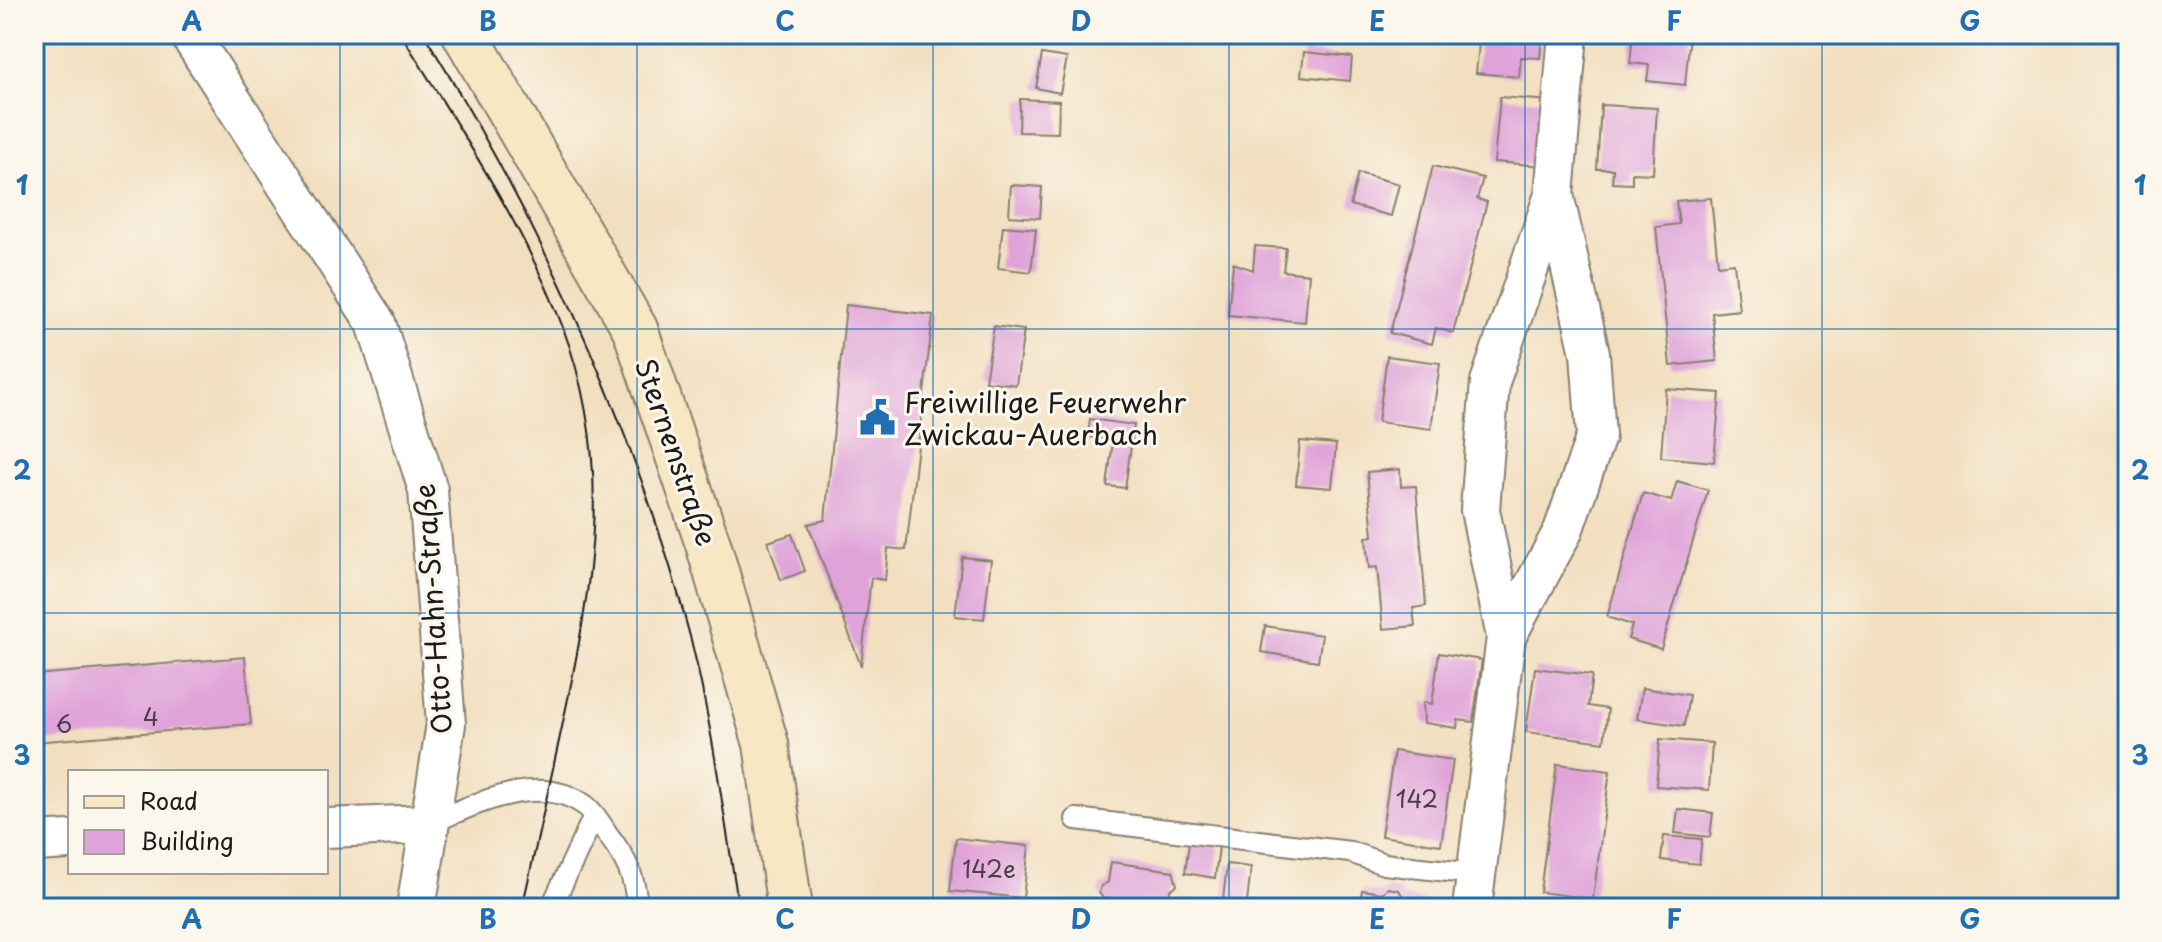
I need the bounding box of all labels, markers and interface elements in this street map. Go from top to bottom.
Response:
text: A [182,1,202,40]
text: B [479,1,497,40]
text: C [775,1,795,40]
text: D [1071,1,1091,40]
text: E [1369,1,1385,40]
text: F [1666,1,1682,40]
text: G [1959,1,1981,40]
text: 1 [16,165,28,204]
text: 1 [2134,165,2146,204]
street label: Sternenstraße [625,353,729,551]
place label: Freiwillige Feuerwehr Zwickau-Auerbach [904,380,1186,455]
public building icon: Freiwillige Feuerwehr Zwickau-Auerbach [859,398,897,436]
text: 2 [13,450,31,489]
text: 2 [2131,450,2149,489]
street label: Otto-Hahn-Straße [402,482,462,736]
house number: 4 [143,698,159,734]
house number: 6 [56,705,72,741]
text: 3 [13,735,31,774]
text: 3 [2131,735,2149,774]
legend [68,770,328,874]
house number: 142 [1396,780,1438,816]
text: Road [140,782,198,818]
text: Building [140,822,234,858]
house number: 142e [962,850,1016,886]
text: A [182,899,202,938]
text: B [479,899,497,938]
text: C [775,899,795,938]
text: D [1071,899,1091,938]
text: E [1369,899,1385,938]
text: F [1666,899,1682,938]
text: G [1959,899,1981,938]

